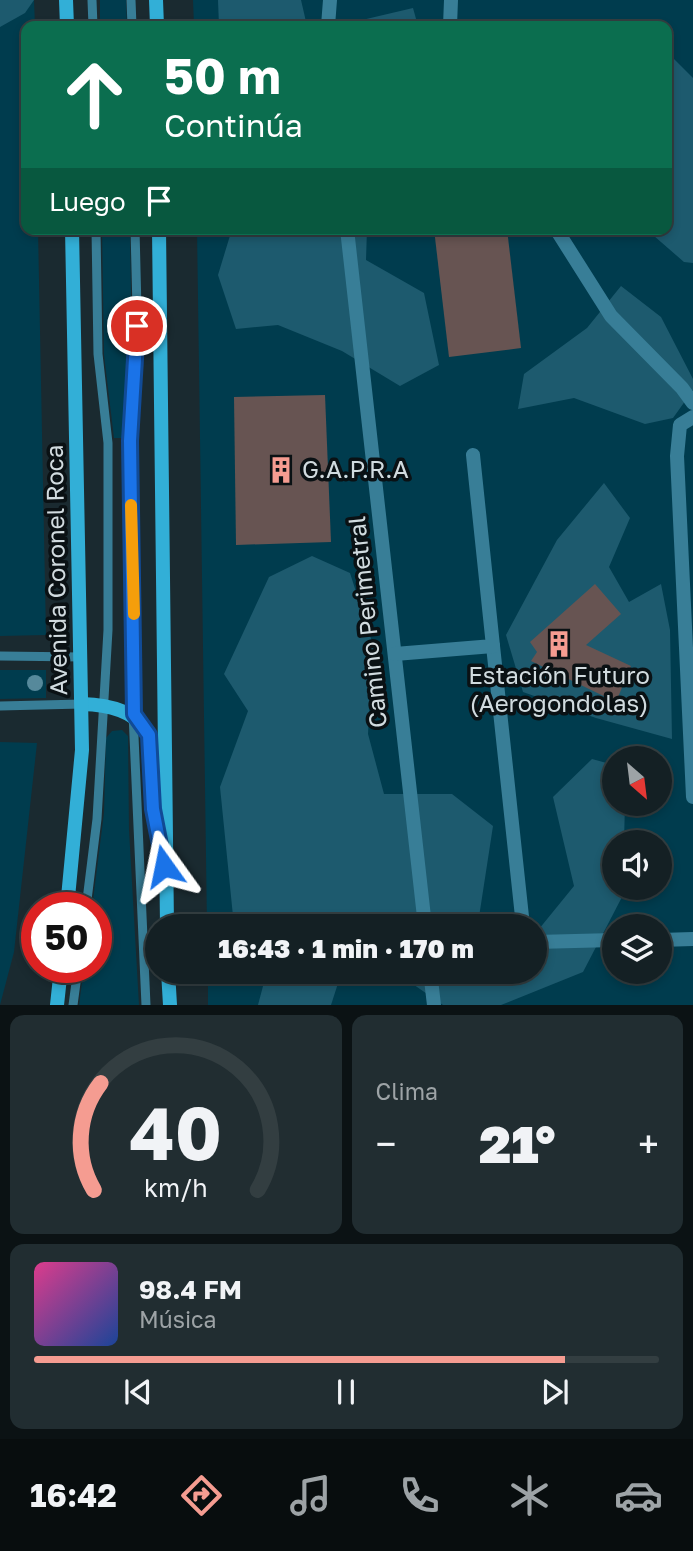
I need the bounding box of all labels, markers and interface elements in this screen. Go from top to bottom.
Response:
text: 50 m [164,46,281,105]
icon: ahead [49,49,140,140]
text: Continúa [164,106,303,144]
icon: arrive [140,182,178,220]
text: Luego [49,186,126,217]
pin [107,296,167,356]
icon: arrive [118,307,156,345]
street label: Avenida Coronel Roca [39,444,72,696]
place label: G.A.P.R.A [302,454,409,483]
building icon: G.A.P.R.A [266,455,296,485]
street label: Camino Perimetral [341,515,392,730]
building icon: Estación Futuro (Aerogondolas) [544,629,574,659]
place label: Estación Futuro (Aerogondolas) [468,660,650,717]
north arrow [602,746,672,816]
map controls [602,746,672,984]
position arrow [127,829,201,903]
button: sound [602,830,672,900]
speed limit sign: 50 [21,892,112,983]
button: layers [602,914,672,984]
text: 16:43 · 1 min · 170 m [218,933,474,964]
text: Clima [376,1077,438,1105]
text: 40 [129,1090,222,1177]
text: 21° [479,1112,556,1174]
text: − [376,1121,396,1166]
text: + [638,1121,659,1166]
text: km/h [144,1172,208,1203]
text: 98.4 FM [139,1274,242,1305]
text: Música [139,1305,217,1333]
icon: previous [119,1373,157,1411]
icon: pause [327,1373,365,1411]
icon: next [536,1373,574,1411]
icon: directions [177,1471,226,1520]
icon: music [286,1471,335,1520]
icon: phone [395,1471,444,1520]
icon: climate [505,1471,554,1520]
icon: car [614,1471,663,1520]
text: 16:42 [30,1476,117,1514]

